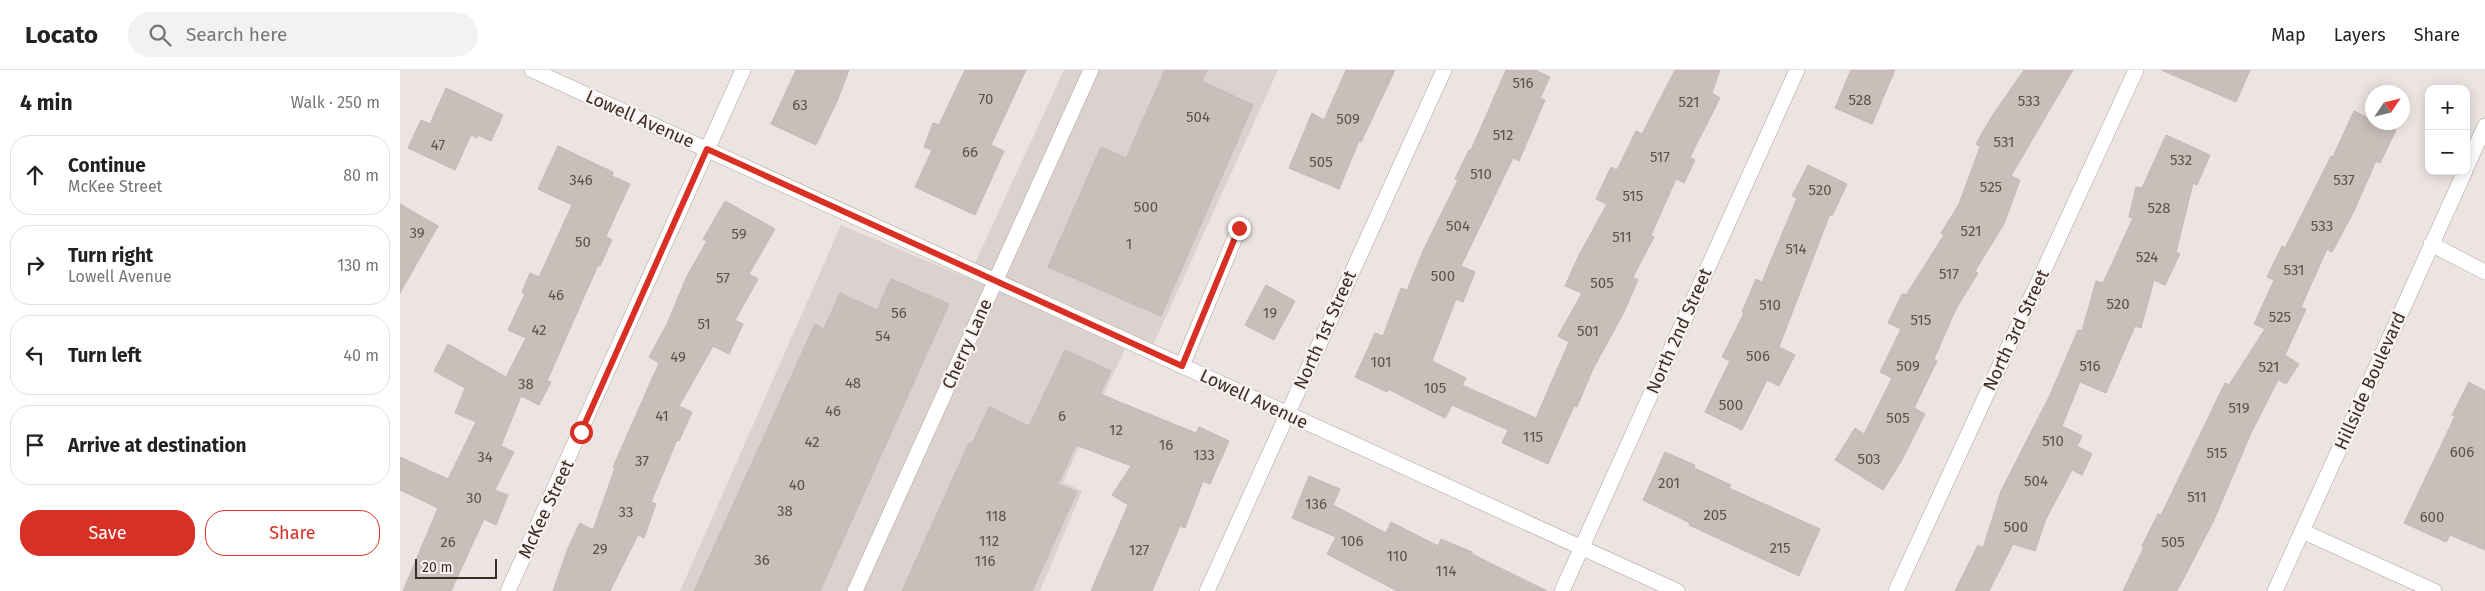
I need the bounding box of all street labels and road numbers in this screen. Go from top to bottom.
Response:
street label: Lowell Avenue [582,85,698,153]
street label: North 2nd Street [1641,264,1717,397]
street label: North 3rd Street [1978,265,2054,394]
street label: North 1st Street [1289,267,1361,393]
street label: Cherry Lane [937,295,997,393]
street label: Hillside Boulevard [2330,308,2410,454]
street label: Lowell Avenue [1196,364,1312,434]
street label: McKee Street [514,456,579,562]

